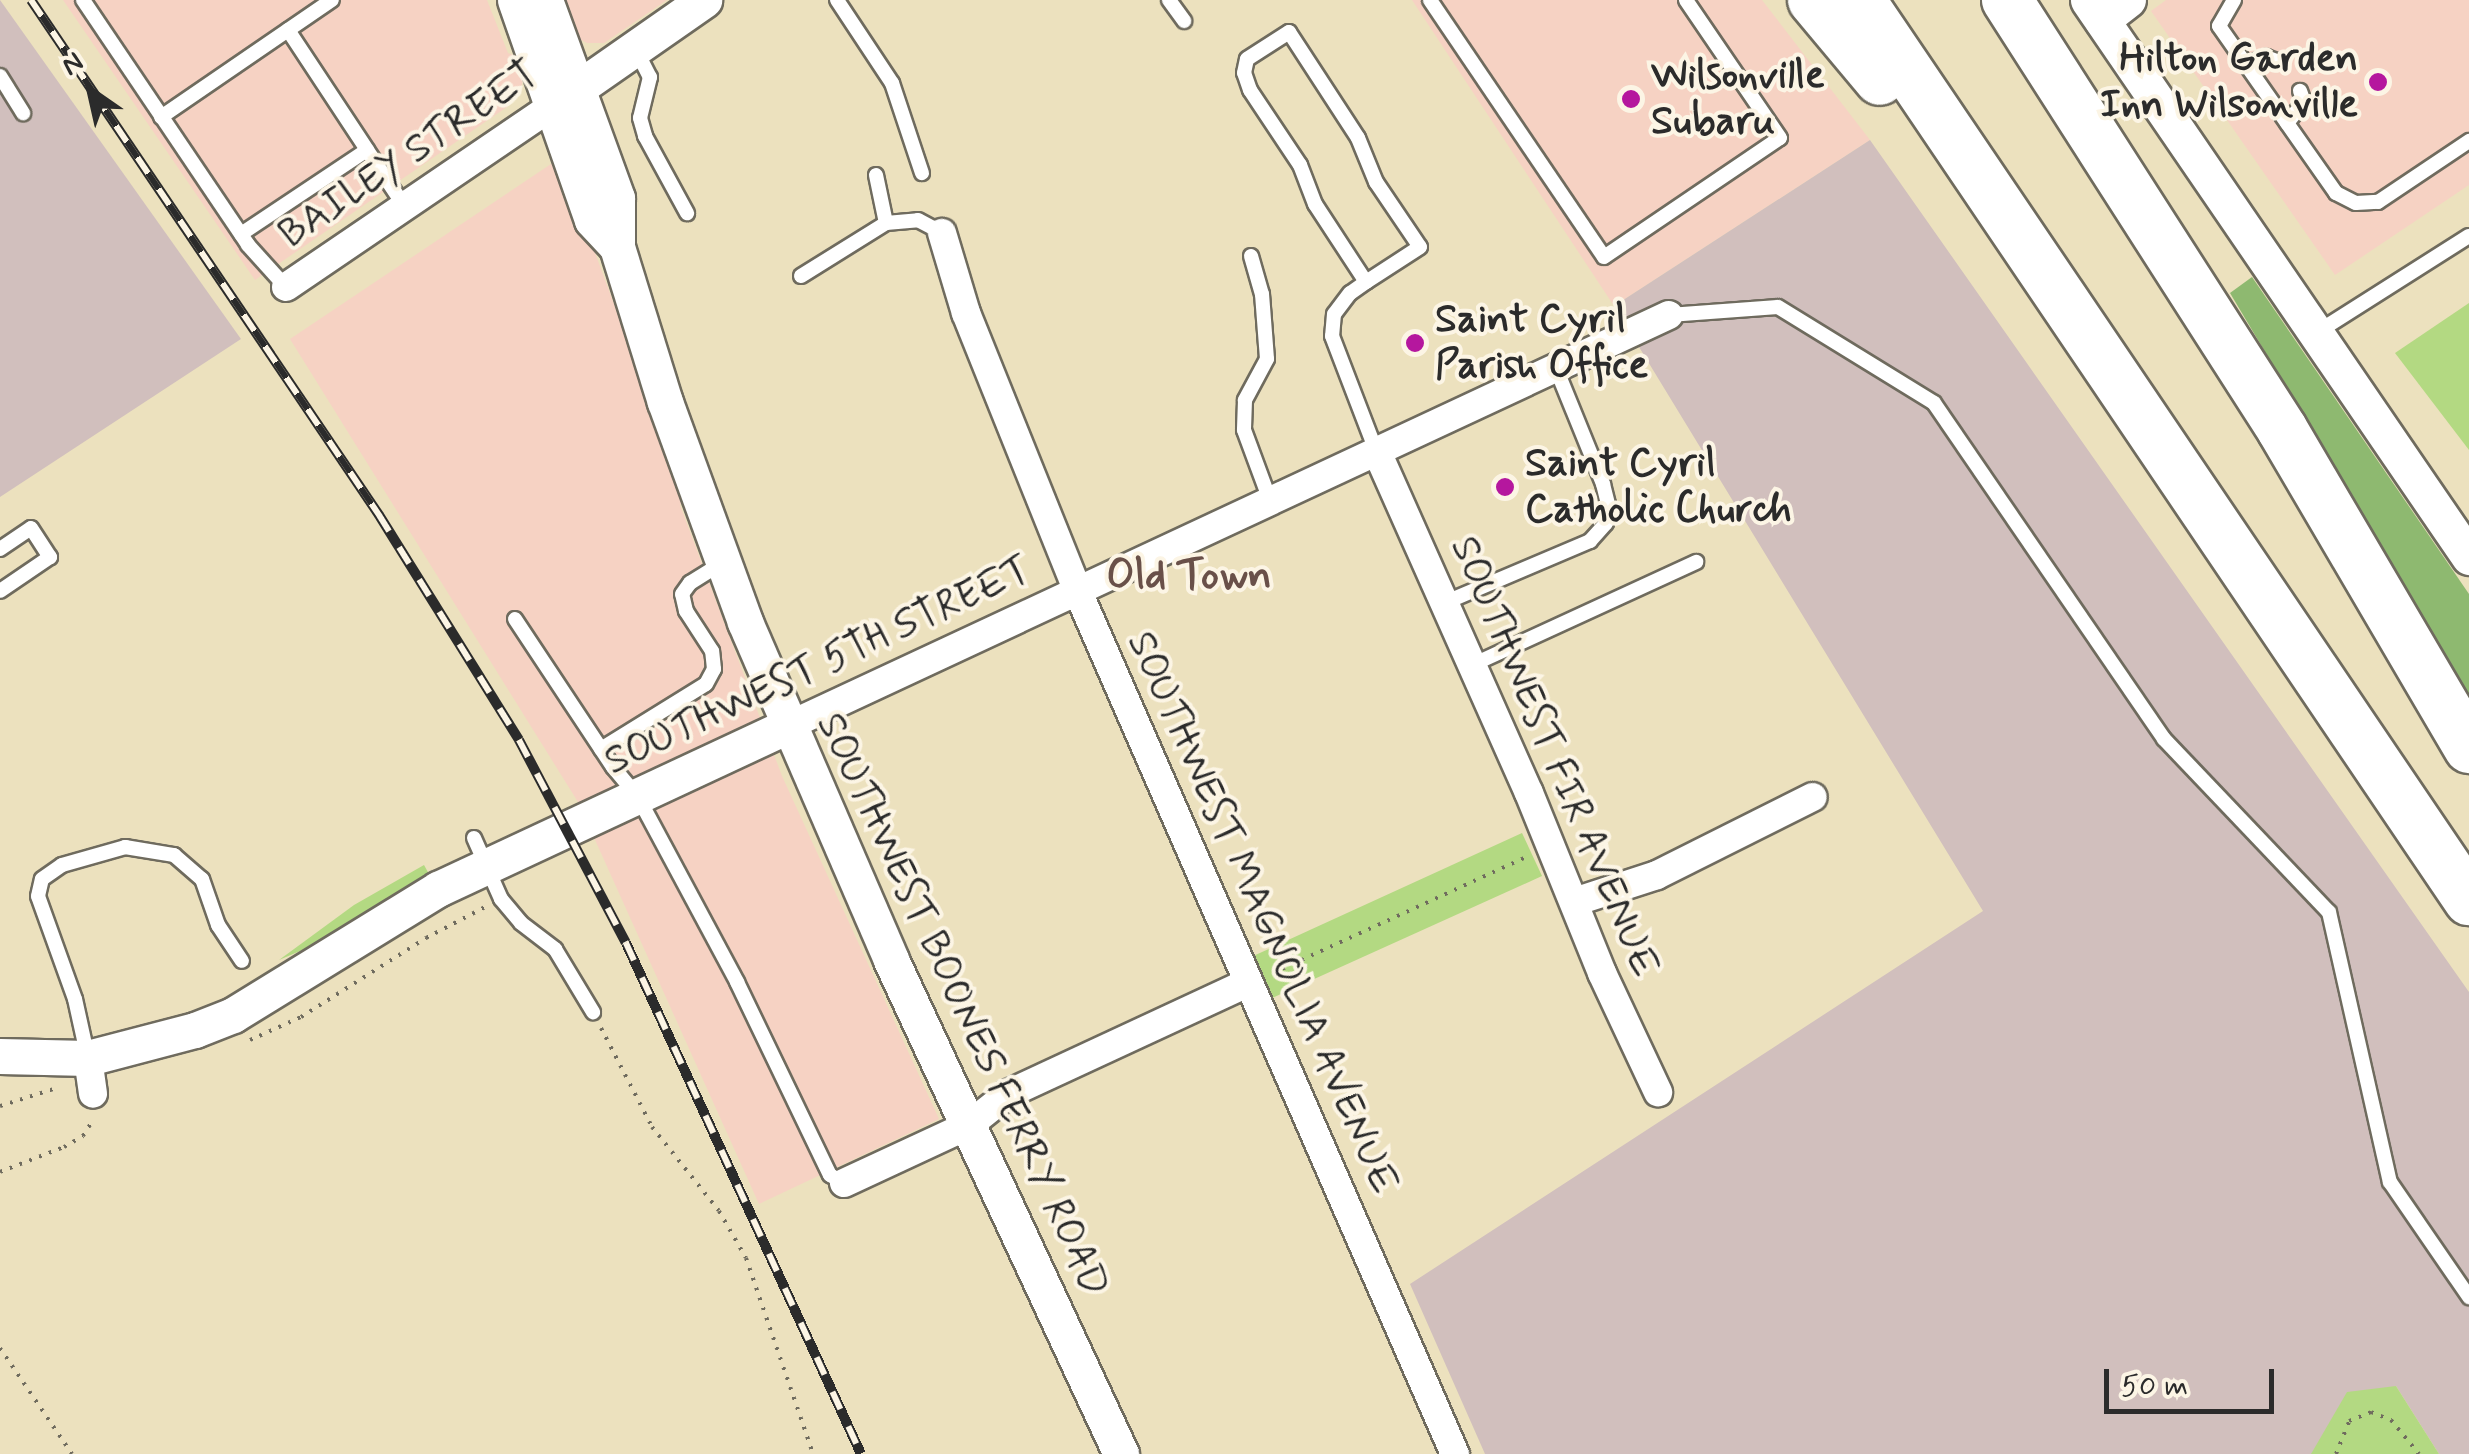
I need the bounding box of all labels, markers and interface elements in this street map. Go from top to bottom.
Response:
place label: Hilton Garden Inn Wilsonville [2110,35,2358,129]
north arrow [40,40,140,140]
text: N [55,44,91,85]
street label: BAILEY STREET [270,51,548,259]
place label: Wilsonville Subaru [1651,52,1825,146]
marker: Hilton Garden Inn Wilsonville [2367,71,2389,93]
marker: Wilsonville Subaru [1620,88,1642,110]
place label: Saint Cyril Parish Office [1435,296,1648,390]
marker: Saint Cyril Parish Office [1404,332,1426,354]
place label: Saint Cyril Catholic Church [1525,440,1802,534]
marker: Saint Cyril Catholic Church [1494,476,1516,498]
street label: SOUTHWEST FIR AVENUE [1440,530,1668,984]
street label: SOUTHWEST 5TH STREET [595,545,1041,787]
district label: Old Town [1104,552,1274,602]
street label: SOUTHWEST MAGNOLIA AVENUE [1116,625,1408,1201]
street label: SOUTHWEST BOONES FERRY ROAD [806,707,1118,1303]
scale bar [2109,1349,2279,1411]
text: 50 m [2121,1367,2188,1406]

